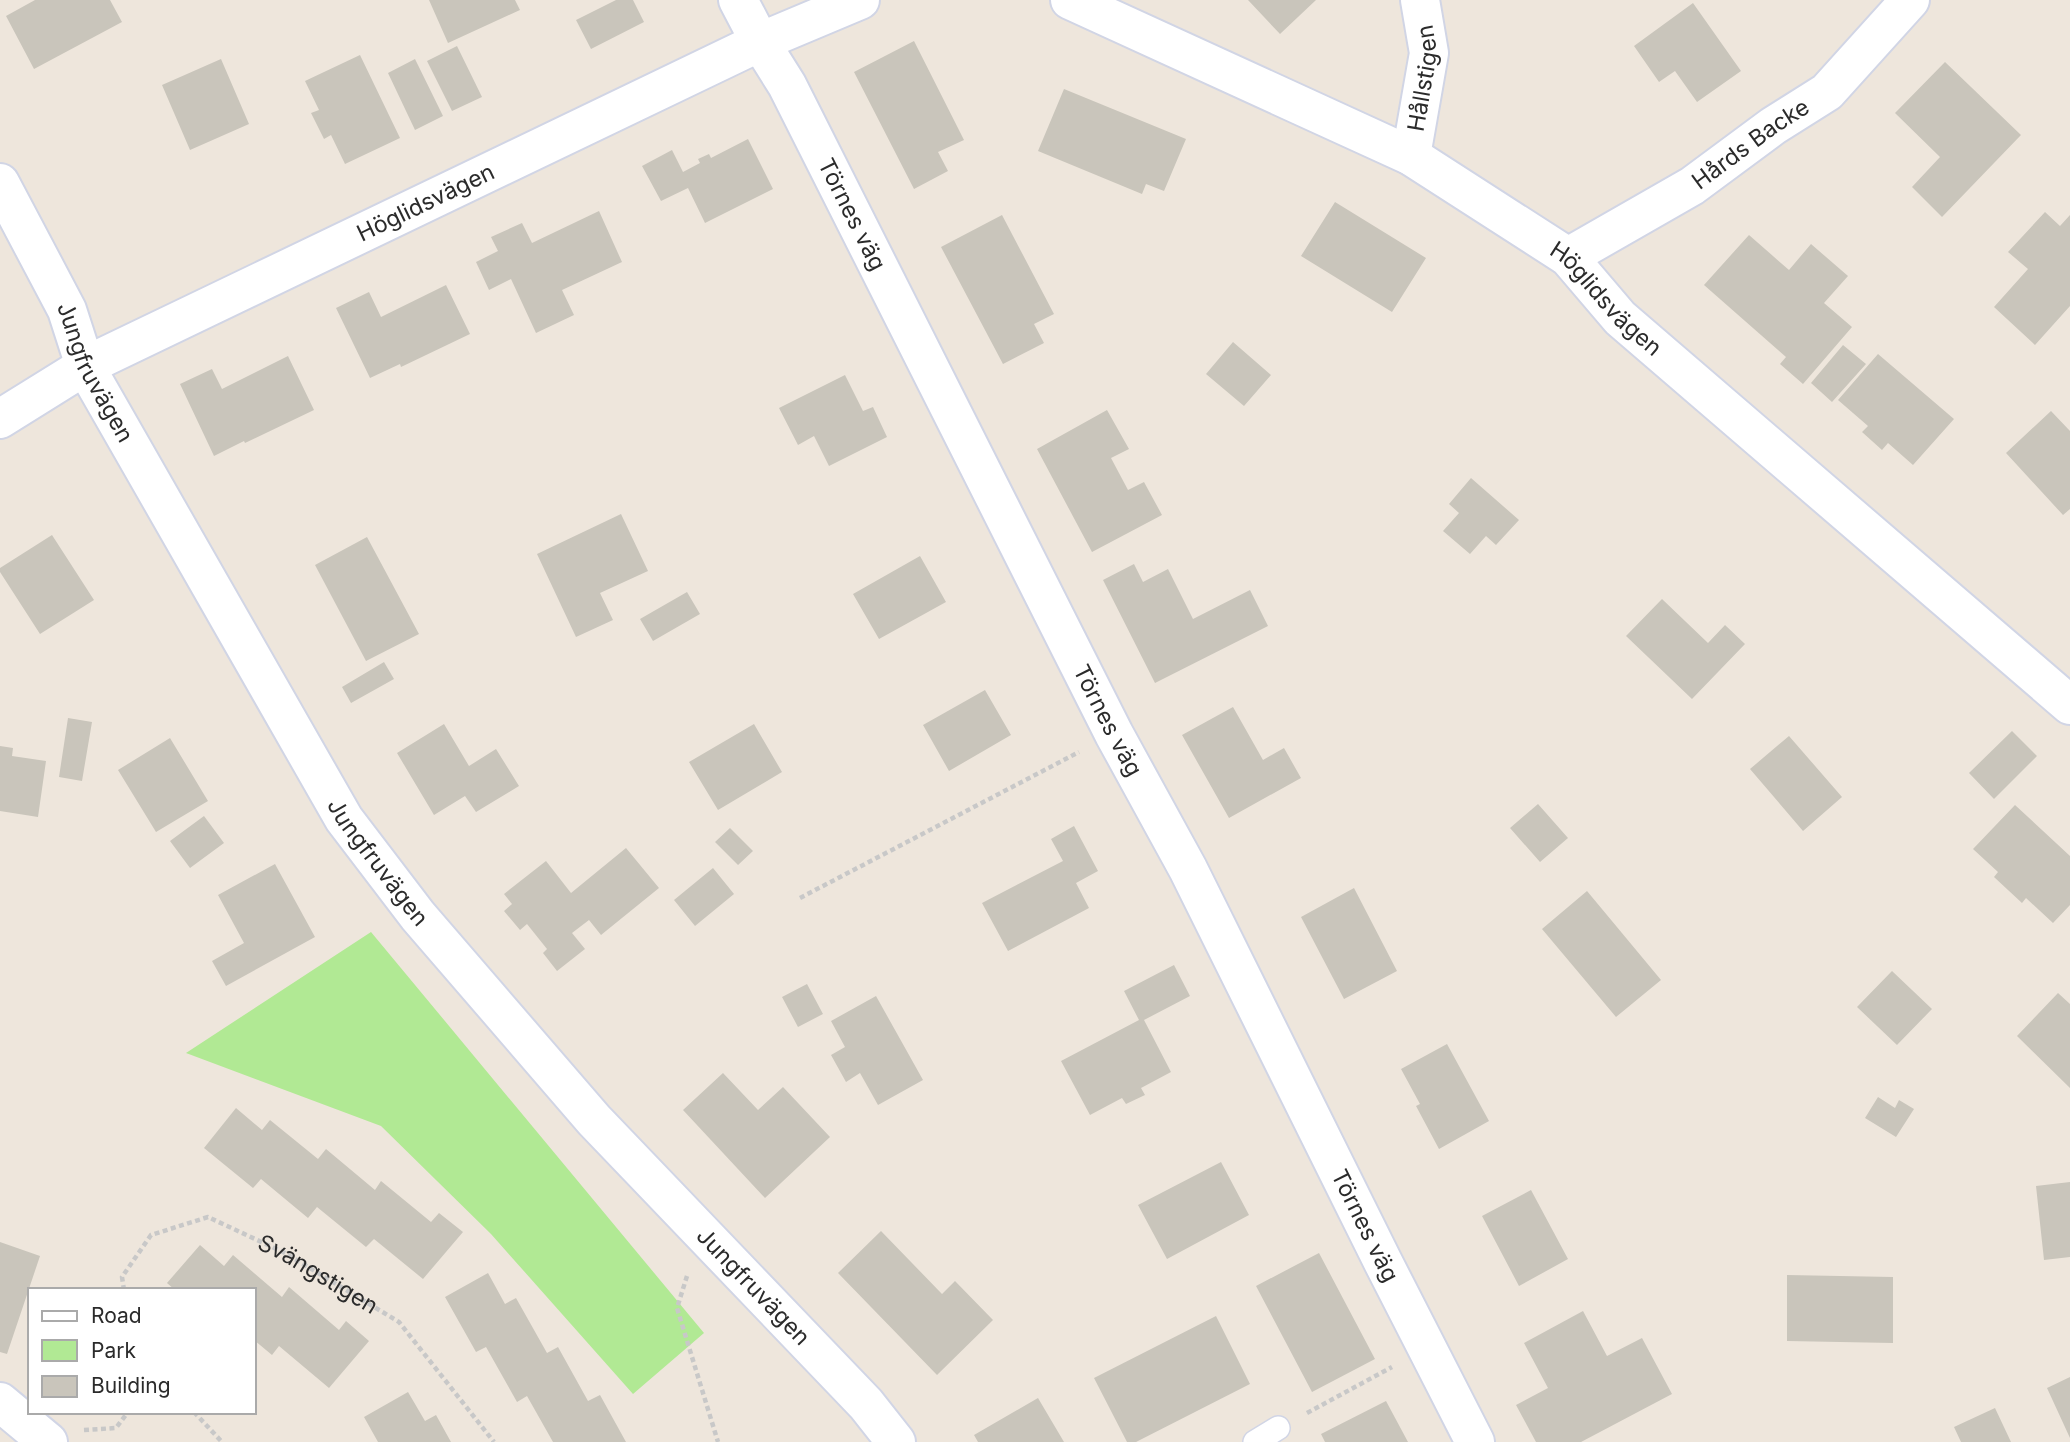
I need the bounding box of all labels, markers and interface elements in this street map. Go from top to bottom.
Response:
street label: Hållstigen [1402,23,1443,134]
street label: Hårds Backe [1686,93,1814,195]
street label: Törnes väg [812,154,892,275]
street label: Höglidsvägen [352,158,499,247]
street label: Höglidsvägen [1545,235,1668,362]
street label: Jungfruvägen [51,297,140,447]
street label: Törnes väg [1067,660,1148,781]
street label: Jungfruvägen [321,794,434,932]
street label: Törnes väg [1325,1165,1405,1287]
street label: Jungfruvägen [691,1222,816,1351]
street label: Svängstigen [253,1228,383,1320]
legend [28,1288,256,1414]
text: Road [91,1303,142,1328]
text: Park [91,1338,136,1363]
text: Building [91,1373,171,1398]

